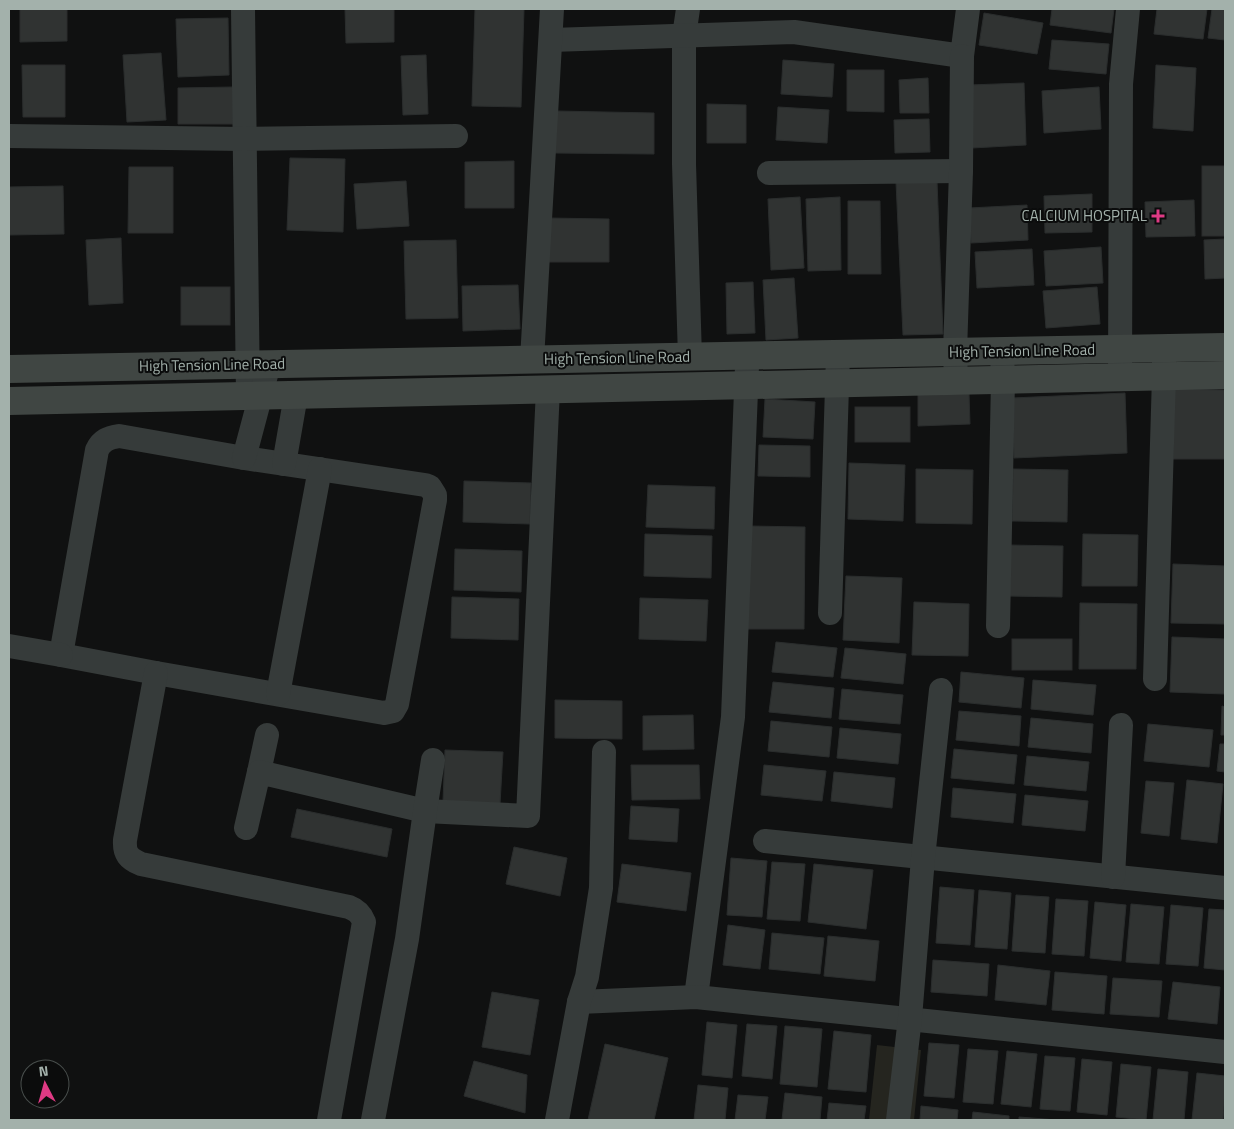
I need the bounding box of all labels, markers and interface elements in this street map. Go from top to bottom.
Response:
place label: CALCIUM HOSPITAL [1021,204,1147,227]
marker: CALCIUM HOSPITAL [1151,209,1165,223]
street label: High Tension Line Road [949,338,1095,363]
street label: High Tension Line Road [544,345,690,370]
street label: High Tension Line Road [139,352,285,377]
north arrow [20,1059,70,1109]
text: N [38,1060,50,1082]

